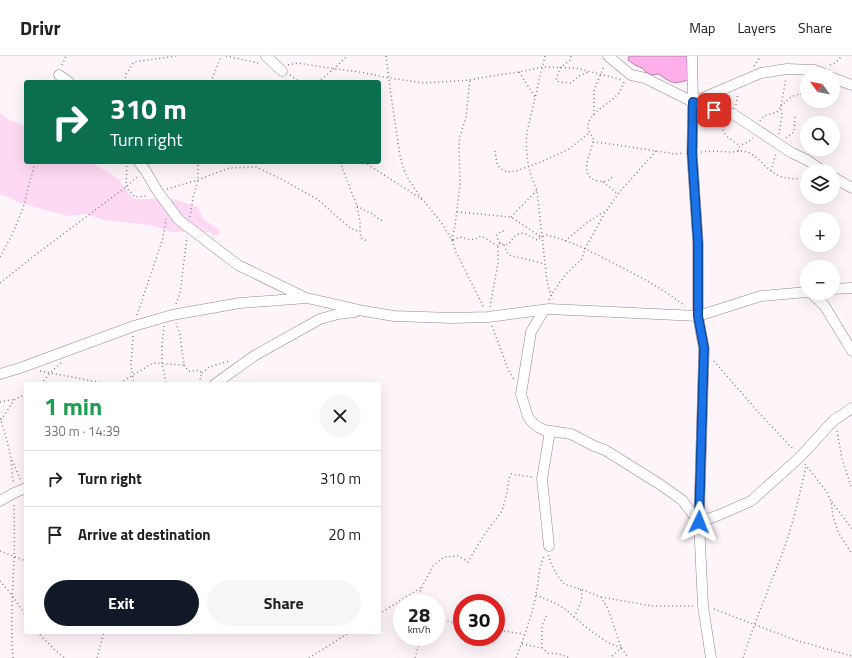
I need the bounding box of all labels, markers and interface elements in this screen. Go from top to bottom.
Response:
text: Drivr [20,13,61,42]
text: Map [689,17,715,38]
text: Layers [737,17,776,38]
text: Share [798,17,832,38]
north arrow [800,68,840,108]
map controls [800,68,840,300]
text: 310 m [110,87,187,130]
pin [697,93,731,127]
icon: right [44,96,96,148]
icon: arrive [703,99,725,121]
button: search [800,116,840,156]
text: Turn right [110,126,183,153]
button: layers [800,164,840,204]
button: + [800,212,840,252]
button: − [800,260,840,300]
text: 1 min [44,388,102,424]
button: close [319,395,361,437]
text: 330 m · 14:39 [44,421,120,441]
text: Turn right [78,467,142,490]
text: 310 m [320,467,361,490]
icon: right [44,468,66,490]
position arrow [678,501,720,543]
text: Arrive at destination [78,523,211,546]
text: 20 m [328,523,361,546]
icon: arrive [44,524,66,546]
button: Exit [44,580,199,626]
button: Share [207,580,361,626]
speed limit sign: 30 [453,594,505,646]
text: 28 [408,599,430,630]
text: km/h [408,622,430,637]

